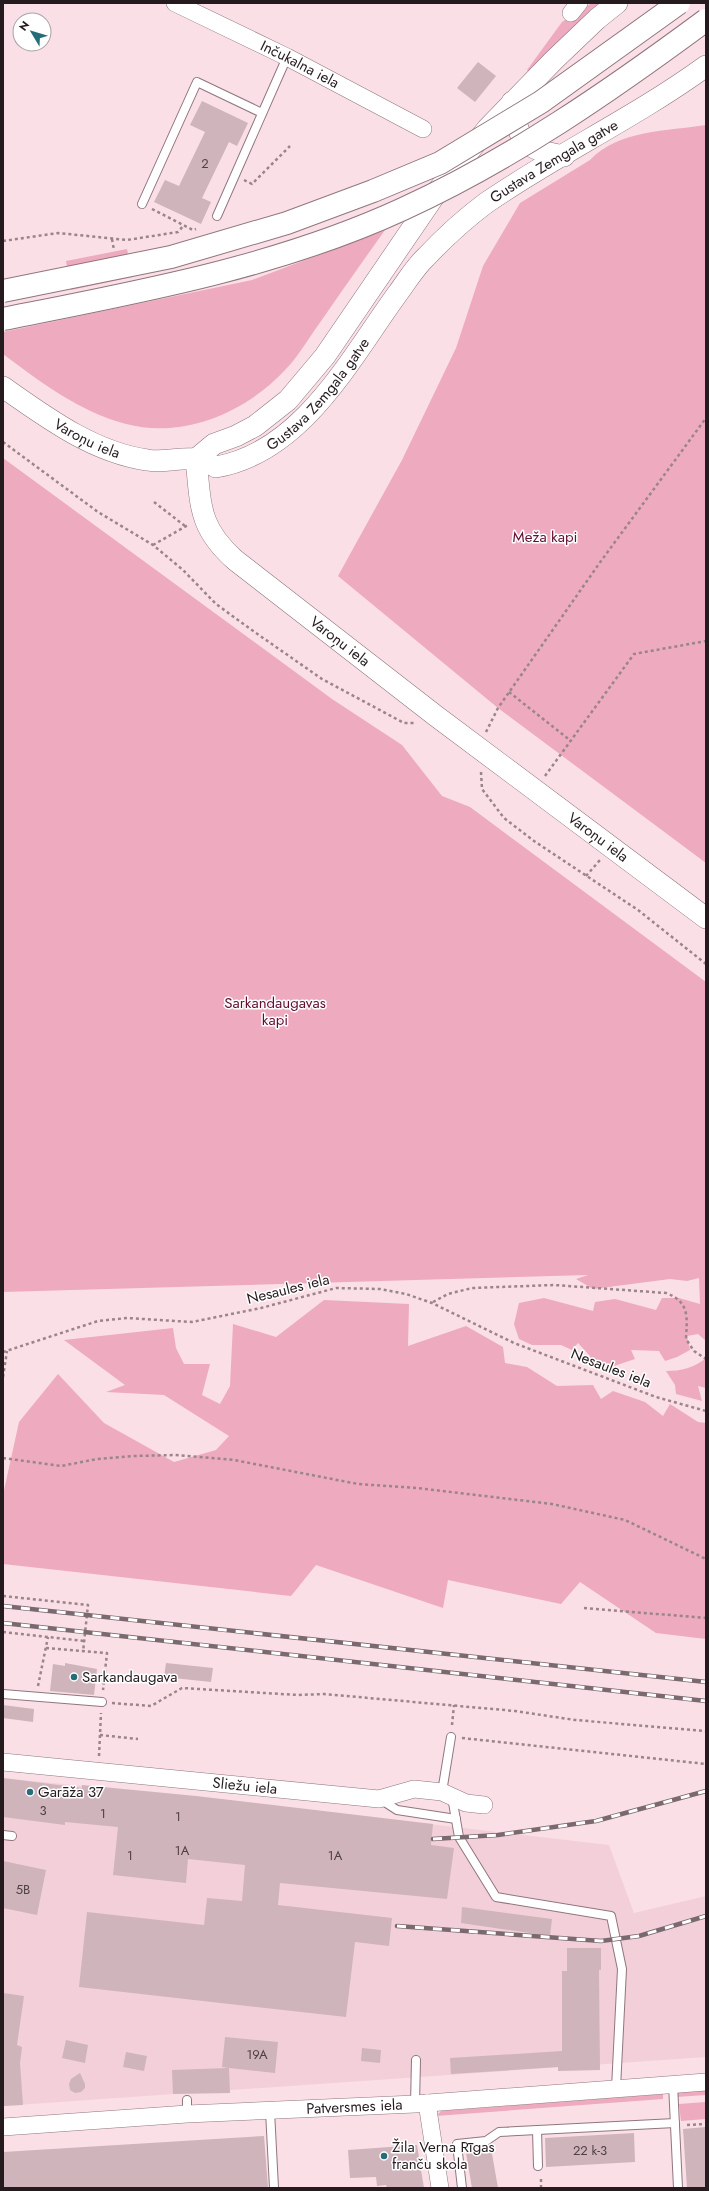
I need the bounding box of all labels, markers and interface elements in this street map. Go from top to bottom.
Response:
north arrow [12,12,52,52]
text: N [15,17,33,34]
street label: Inčukalna iela [257,35,343,94]
street label: Gustava Zemgala gatve [485,114,622,208]
house number: 2 [201,154,209,173]
street label: Gustava Zemgala gatve [262,333,375,456]
street label: Varoņu iela [50,413,123,464]
park label: Meža kapi [513,526,577,548]
street label: Varoņu iela [305,611,375,672]
street label: Varoņu iela [563,807,633,867]
park label: Sarkandaugavas kapi [224,992,326,1031]
street label: Nesaules iela [244,1268,332,1310]
street label: Nesaules iela [568,1343,654,1393]
place label: Sarkandaugava [82,1666,177,1688]
marker: Sarkandaugava [69,1672,79,1682]
street label: Sliežu iela [212,1772,278,1800]
place label: Garāža 37 [38,1781,104,1803]
marker: Garāža 37 [25,1787,35,1797]
house number: 3 [39,1801,47,1820]
house number: 1 [100,1804,106,1823]
house number: 1 [175,1807,181,1826]
house number: 1A [175,1841,190,1860]
house number: 1 [127,1846,133,1865]
house number: 1A [328,1846,343,1865]
house number: 5B [16,1880,30,1899]
house number: 19A [246,2045,268,2064]
street label: Patversmes iela [306,2094,403,2120]
place label: Žila Verna Rīgas franču skola [392,2136,495,2175]
house number: 22 k-3 [573,2141,607,2160]
marker: Žila Verna Rīgas franču skola [379,2151,389,2161]

